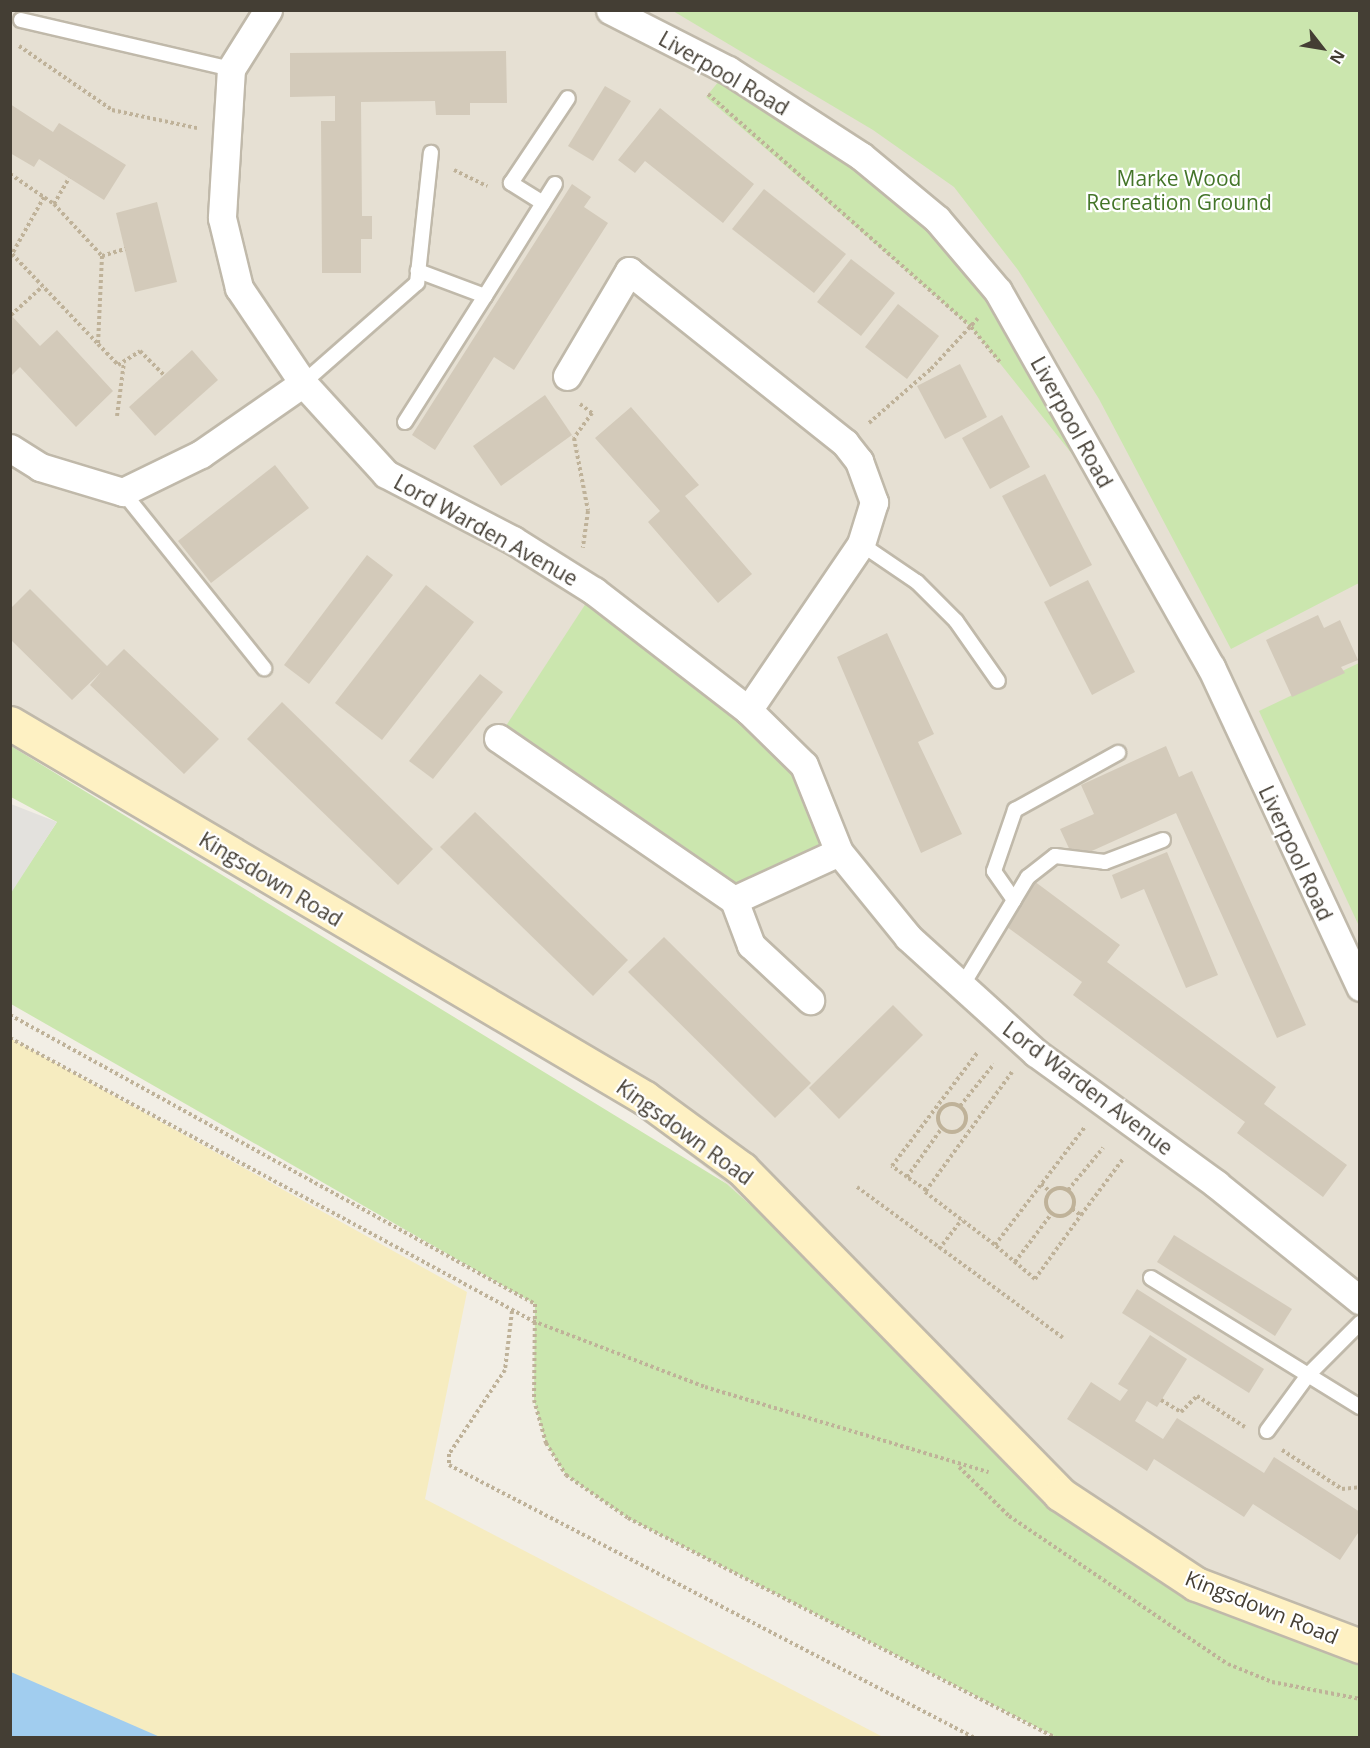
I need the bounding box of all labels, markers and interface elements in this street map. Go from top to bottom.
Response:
north arrow [1292,18,1352,78]
street label: Liverpool Road [654,26,794,120]
text: N [1325,46,1350,69]
park label: Marke Wood Recreation Ground [1086,165,1272,215]
street label: Liverpool Road [1026,352,1118,492]
street label: Lord Warden Avenue [390,469,582,591]
street label: Liverpool Road [1254,781,1338,925]
street label: Kingsdown Road [195,826,347,932]
street label: Lord Warden Avenue [998,1016,1178,1160]
street label: Kingsdown Road [612,1074,758,1190]
street label: Kingsdown Road [1182,1565,1342,1649]

